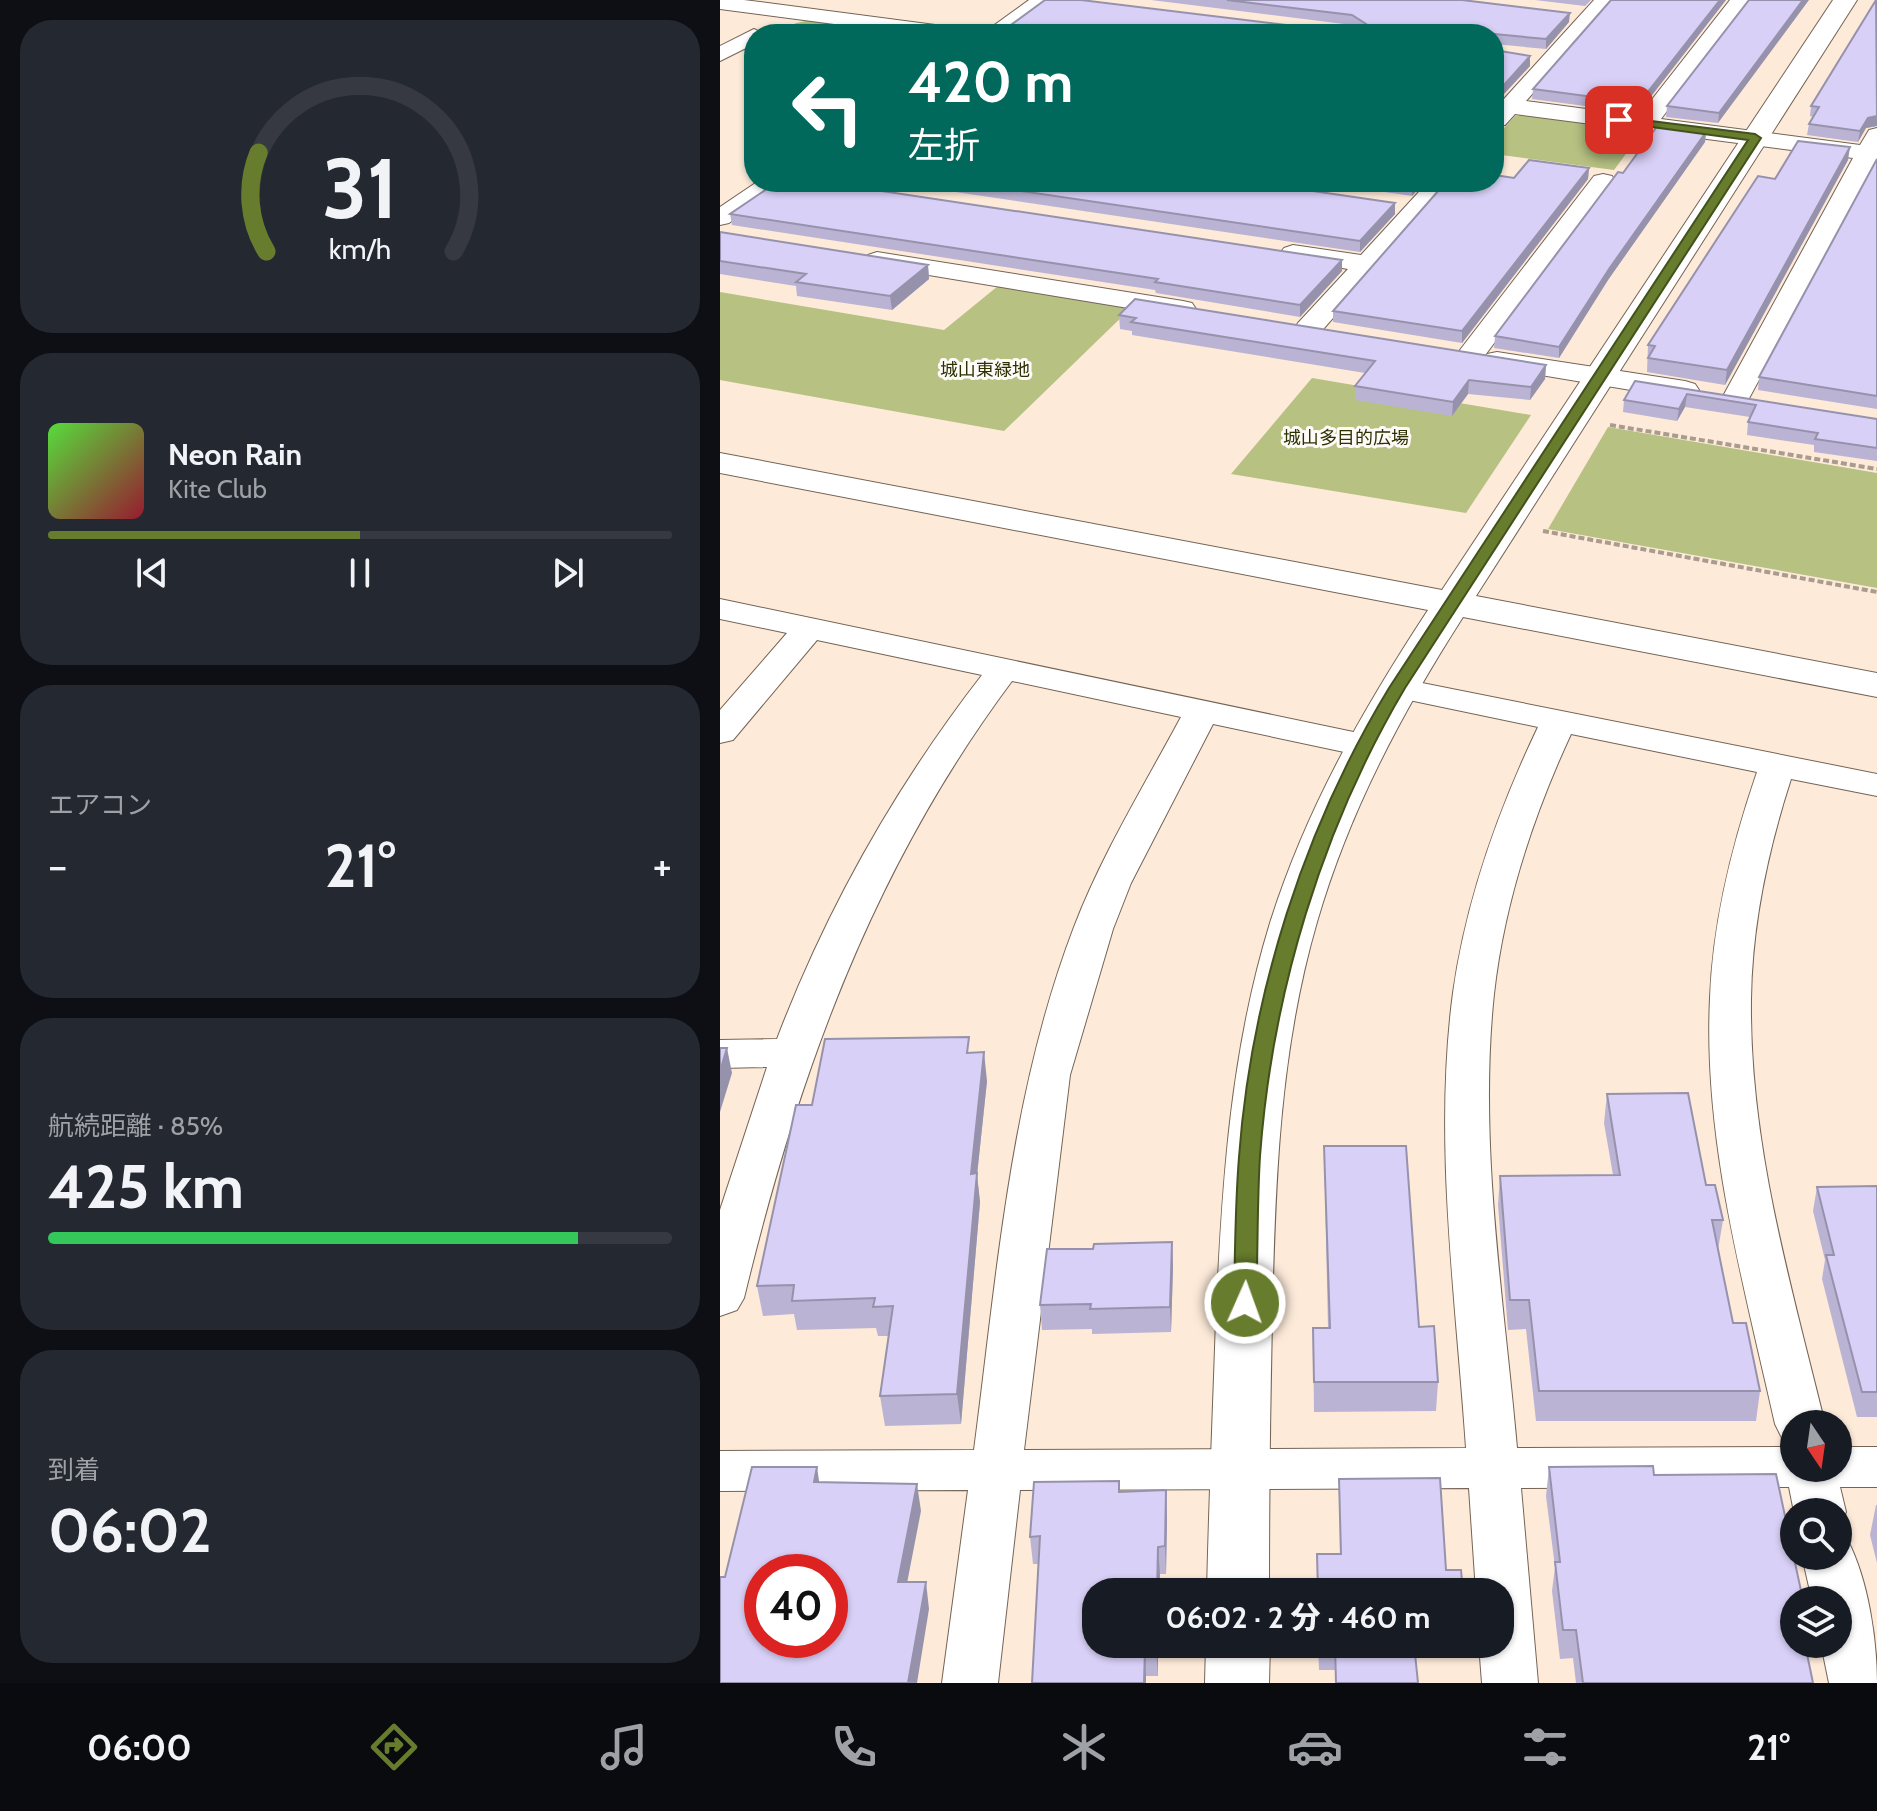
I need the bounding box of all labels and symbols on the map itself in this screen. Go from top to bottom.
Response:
pin [1585,86,1653,154]
park label: 城山東緑地 [940,359,1030,381]
park label: 城山多目的広場 [1283,427,1409,449]
position arrow [1203,1261,1287,1345]
north arrow [1780,1410,1852,1482]
speed limit sign: 40 [744,1554,848,1658]

